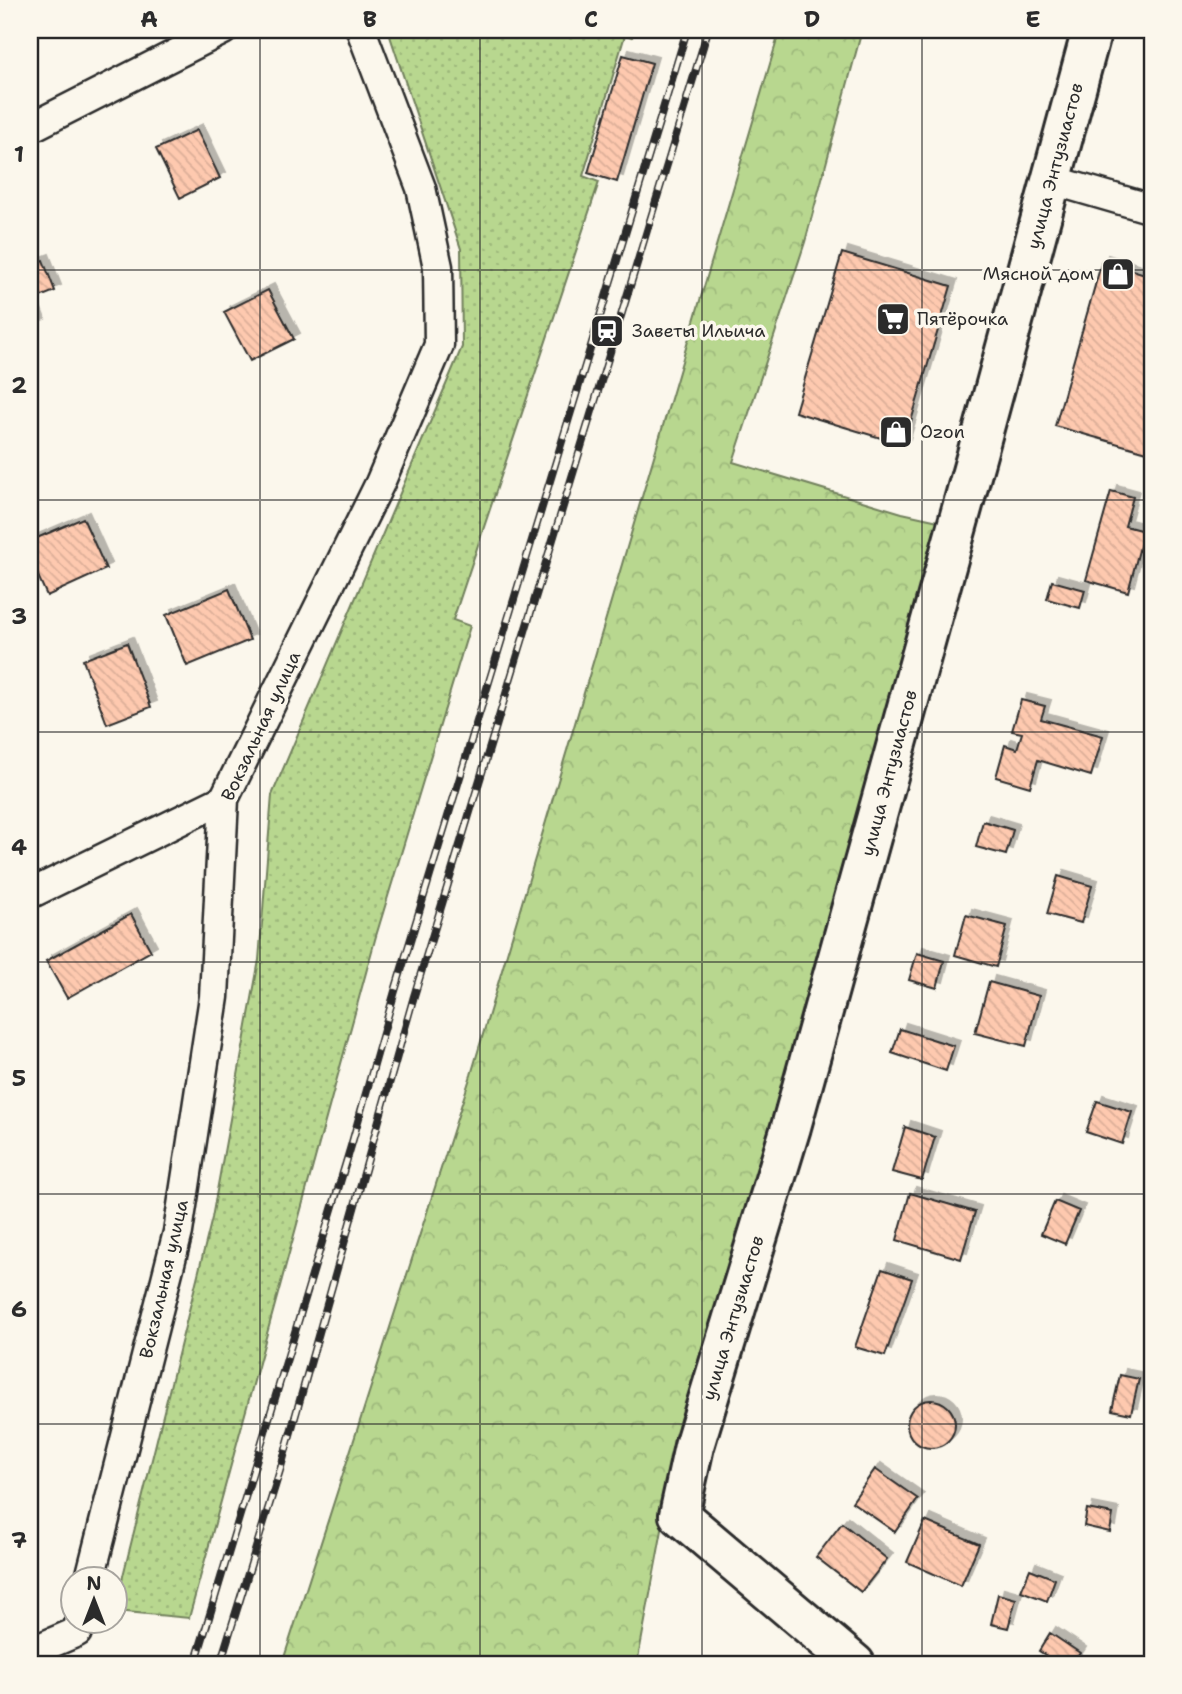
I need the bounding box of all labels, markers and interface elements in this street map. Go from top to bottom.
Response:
text: A [140,4,158,34]
text: B [363,4,377,34]
text: C [584,4,598,34]
text: D [804,4,820,34]
text: E [1025,4,1041,34]
street label: улица Энтузиастов [1021,80,1089,252]
text: 1 [14,139,24,169]
shop icon: Мясной дом [1099,255,1137,293]
place label: Мясной дом [983,262,1094,286]
supermarket icon: Пятёрочка [874,300,912,338]
place label: Пятёрочка [917,307,1008,331]
station icon: Заветы Ильича [588,312,626,350]
place label: Заветы Ильича [632,319,765,343]
text: 2 [11,370,27,400]
shop icon: Ozon [877,413,915,451]
place label: Ozon [920,420,965,444]
text: 3 [11,601,27,631]
street label: Вокзальная улица [216,647,306,805]
street label: улица Энтузиастов [855,687,923,859]
text: 4 [11,832,27,862]
text: 5 [12,1063,26,1093]
street label: Вокзальная улица [134,1197,194,1361]
street label: улица Энтузиастов [696,1233,770,1403]
text: 6 [11,1294,27,1324]
text: 7 [11,1525,27,1555]
north arrow [60,1564,130,1634]
text: N [86,1571,102,1596]

